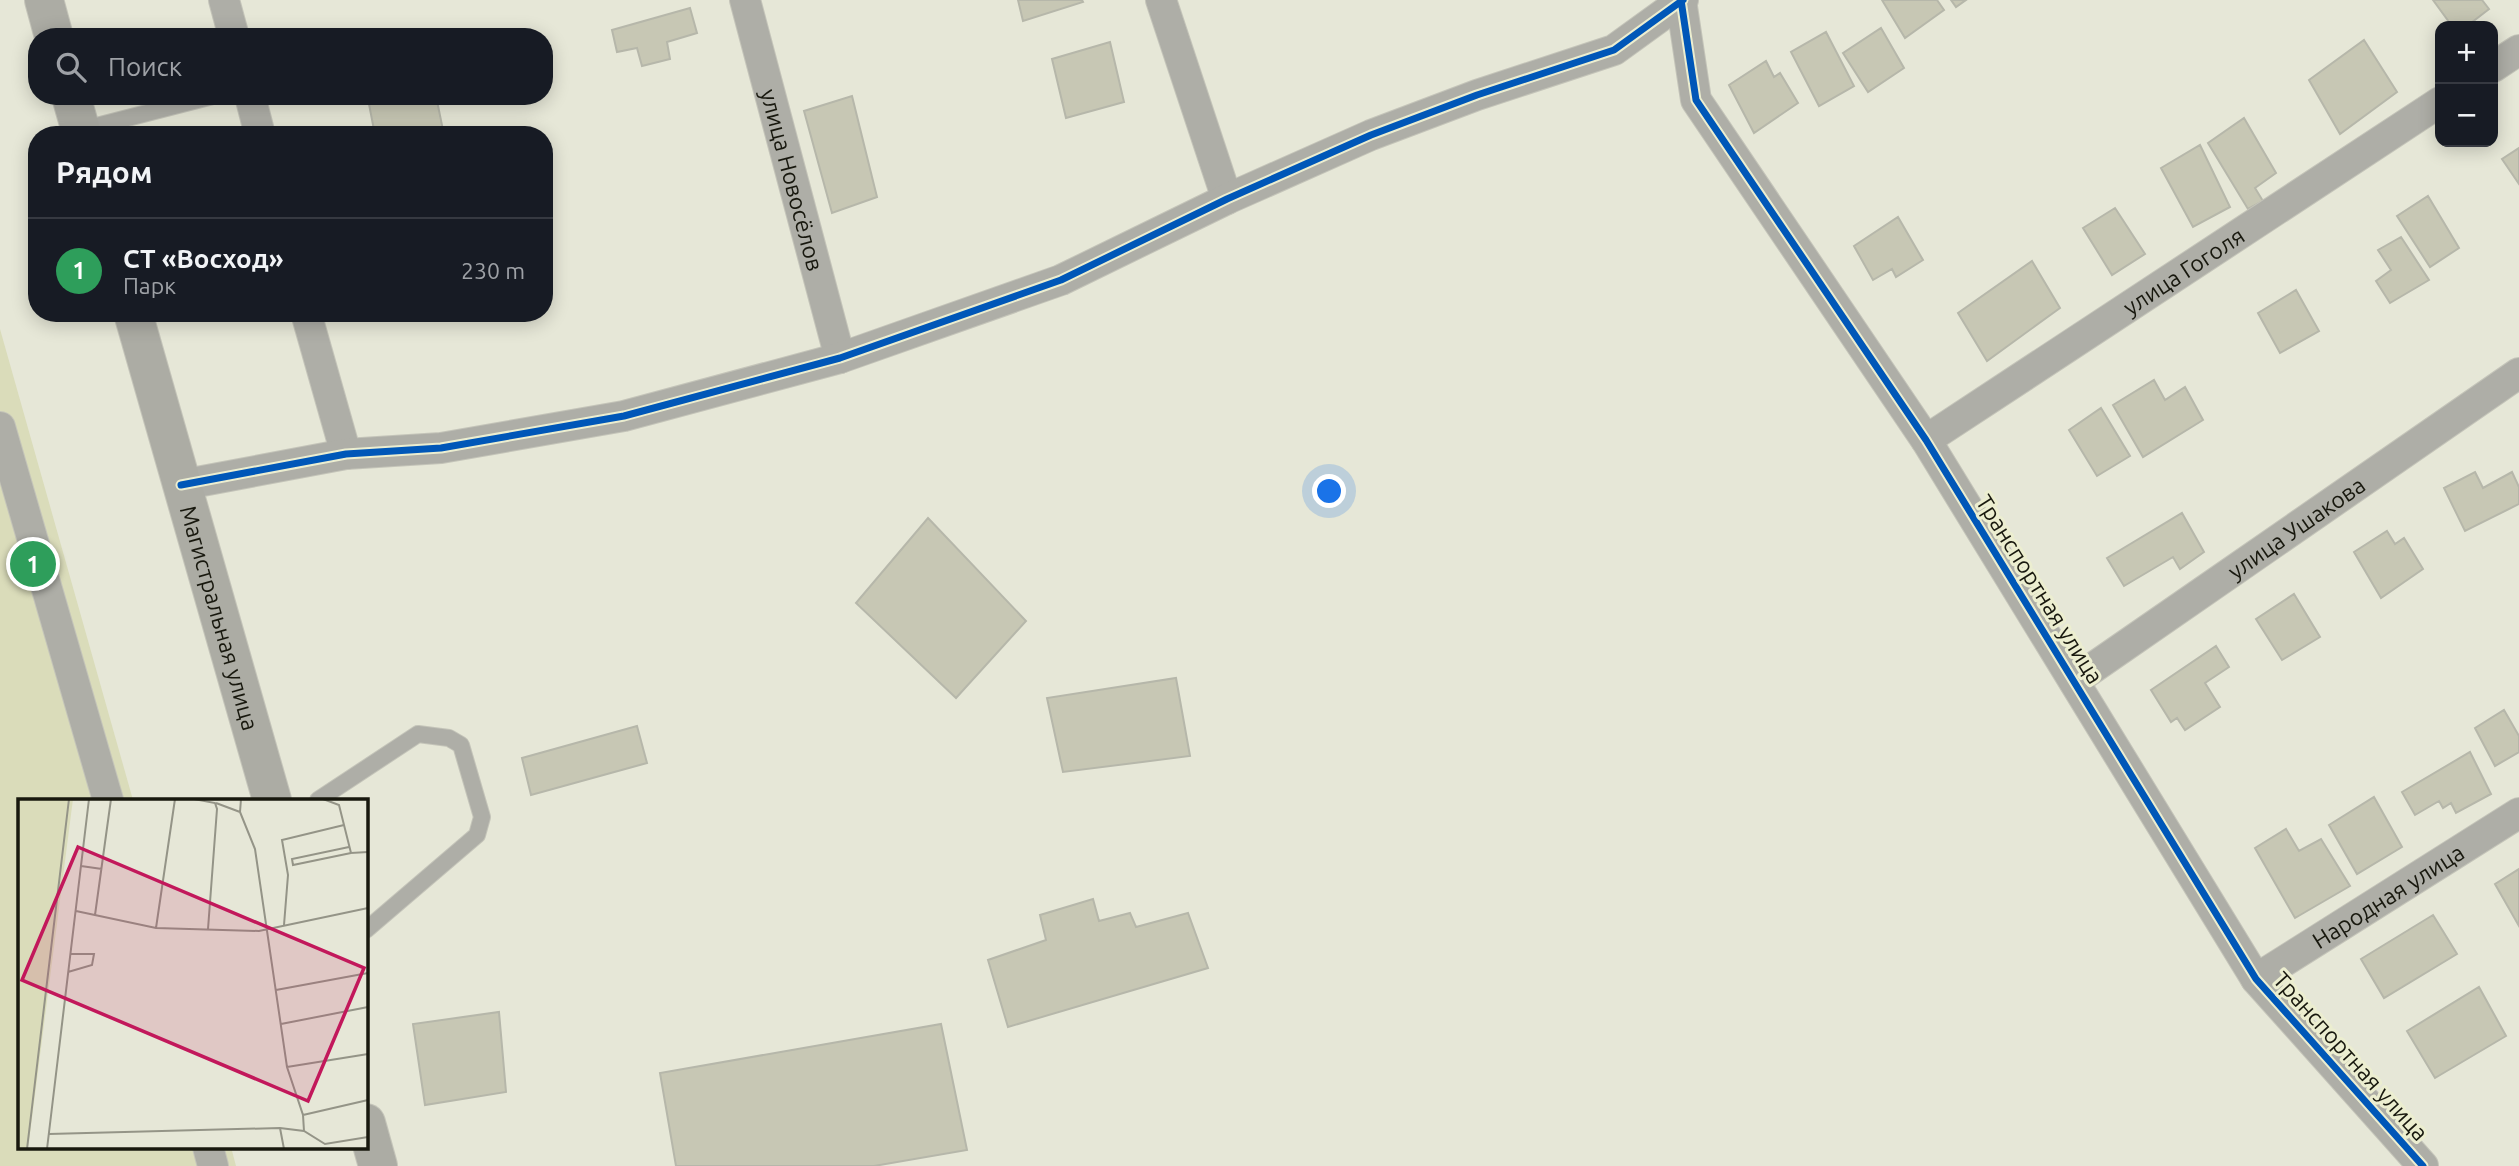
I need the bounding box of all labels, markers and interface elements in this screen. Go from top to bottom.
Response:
map controls [2435,21,2498,147]
button: + [2435,21,2498,84]
search box [28,28,553,105]
icon: search [52,48,90,86]
text: Поиск [108,52,182,81]
button: − [2435,84,2498,147]
street label: улица Новосёлов [757,86,829,273]
text: Рядом [56,155,152,189]
street label: улица Гоголя [2118,222,2248,320]
text: СТ «Восход» [123,244,283,273]
text: 1 [73,258,85,283]
text: 230 m [461,258,525,283]
text: Парк [123,273,176,298]
street label: улица Ушакова [2223,471,2369,583]
your location [1312,474,1346,508]
street label: Транспортная улица [1972,490,2108,688]
street label: Магистральная улица [176,503,264,733]
pin: 1 [10,538,56,590]
inset map [18,799,368,1148]
street label: Народная улица [2308,839,2468,953]
street label: Транспортная улица [2269,967,2433,1145]

